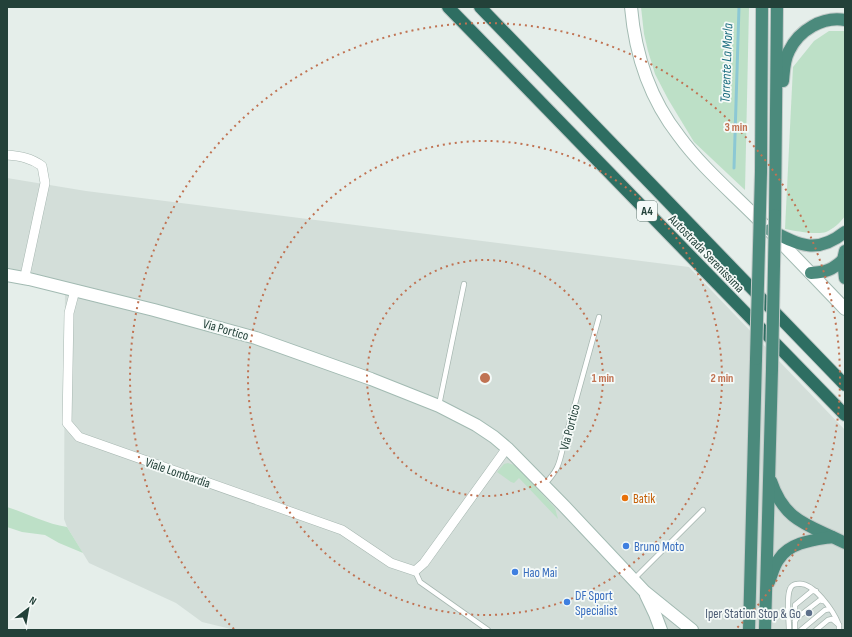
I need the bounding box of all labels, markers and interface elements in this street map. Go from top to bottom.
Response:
water label: Torrente La Morla [717,22,736,103]
text: 3 min [725,120,747,135]
road number: A4 [637,201,657,221]
street label: Autostrada Serenissima [664,211,748,296]
street label: Via Portico [201,316,251,344]
centre of rings [478,371,492,385]
text: 1 min [592,371,614,386]
text: 2 min [711,371,733,386]
street label: Via Portico [556,402,584,452]
street label: Viale Lombardia [143,454,213,492]
place label: Batik [633,491,655,507]
marker: Batik [620,493,630,503]
place label: Bruno Moto [634,539,684,555]
marker: Bruno Moto [621,541,631,551]
place label: Hao Mai [523,565,557,581]
marker: Hao Mai [510,567,520,577]
place label: DF Sport Specialist [575,588,618,619]
north arrow [8,589,48,629]
text: N [27,594,39,608]
marker: DF Sport Specialist [562,597,572,607]
place label: Iper Station Stop & Go [705,606,801,622]
marker: Iper Station Stop & Go [804,608,814,618]

